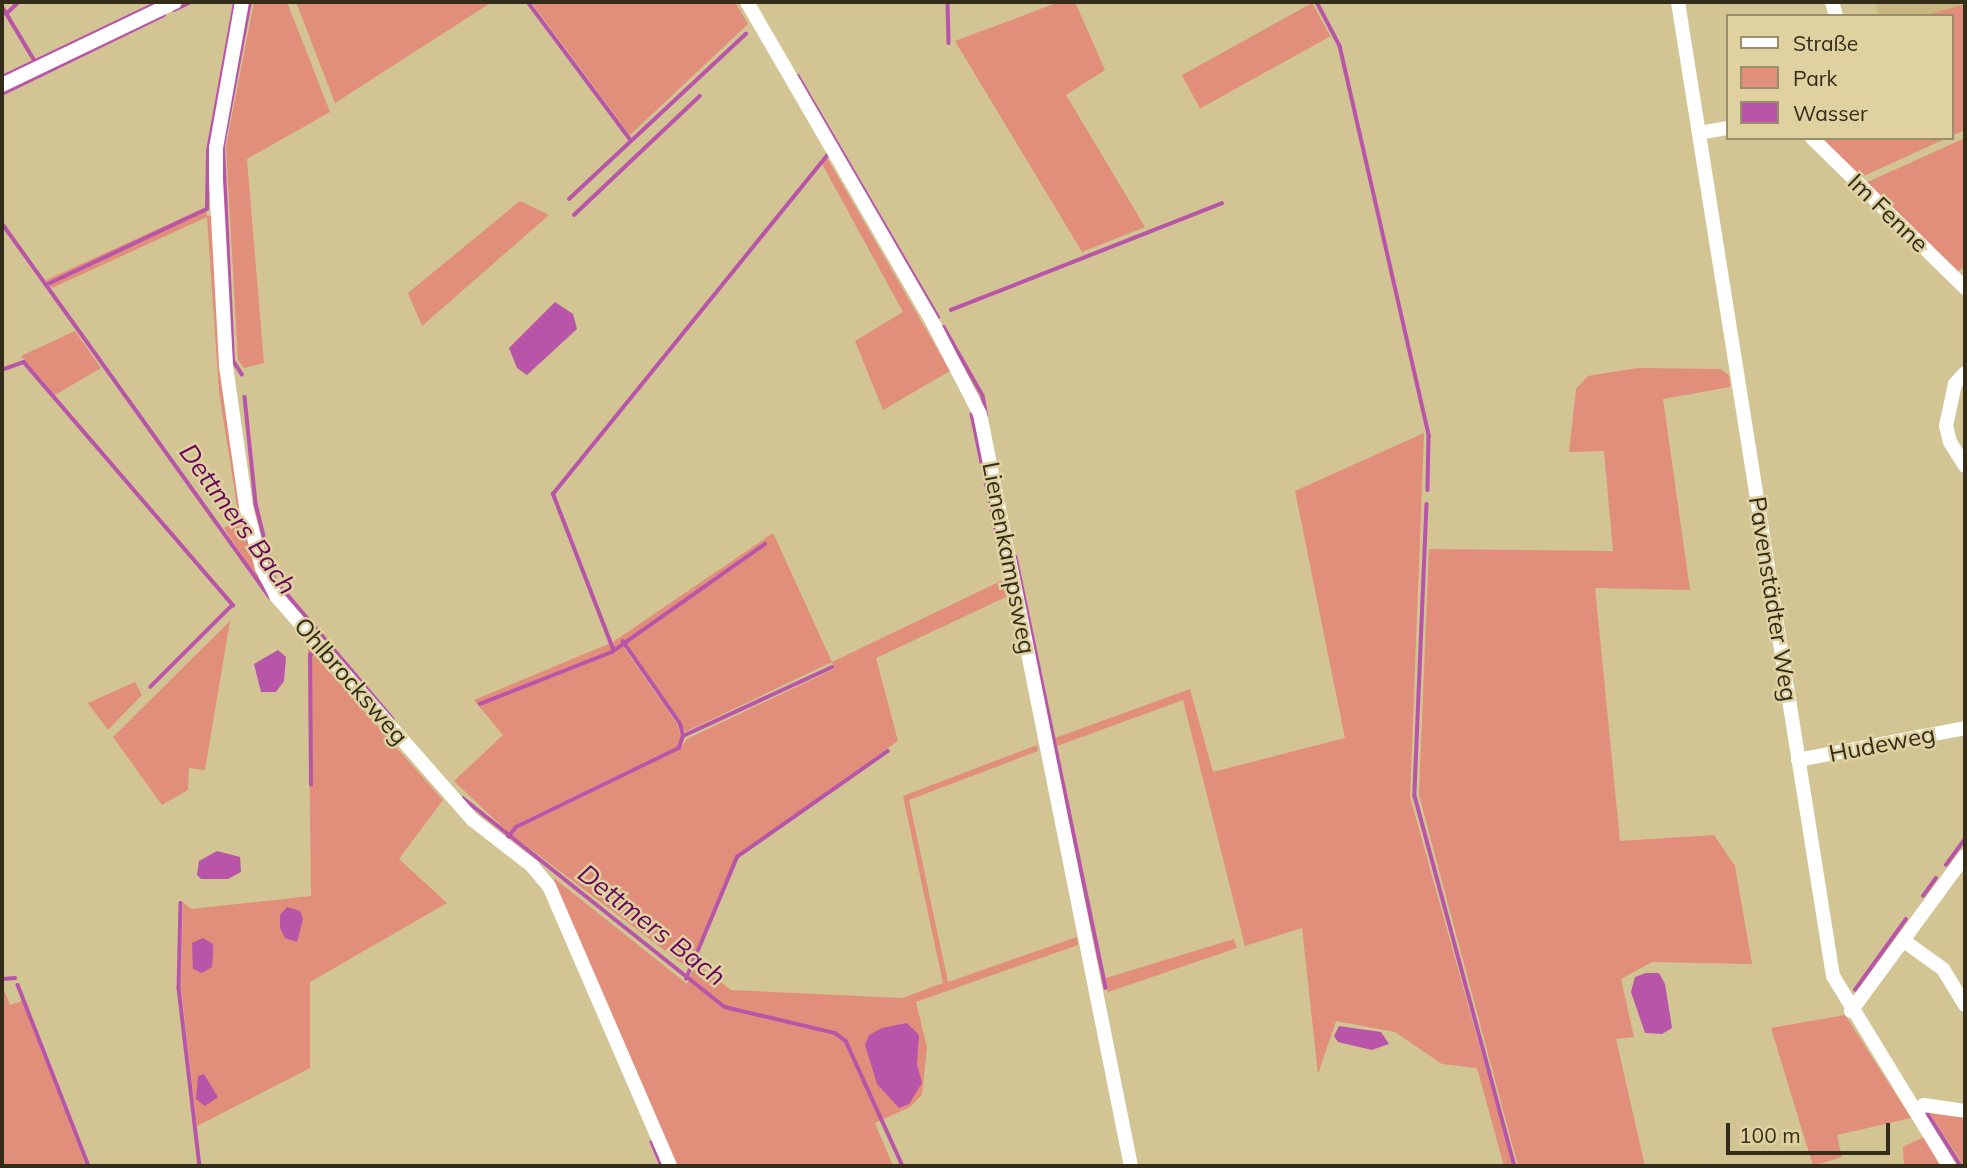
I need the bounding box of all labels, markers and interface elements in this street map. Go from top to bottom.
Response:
legend [1726,14,1953,140]
text: Straße [1793,30,1858,56]
text: Park [1793,65,1837,91]
text: Wasser [1793,100,1868,126]
street label: Im Fenne [1842,168,1934,258]
water label: Dettmers Bach [173,438,303,600]
street label: Lienenkampsweg [976,460,1042,656]
street label: Pavenstädter Weg [1743,494,1803,704]
street label: Ohlbrocksweg [288,612,414,750]
street label: Hudeweg [1826,720,1938,768]
water label: Dettmers Bach [572,858,732,992]
scale bar [1729,1108,1894,1152]
text: 100 m [1739,1122,1801,1148]

